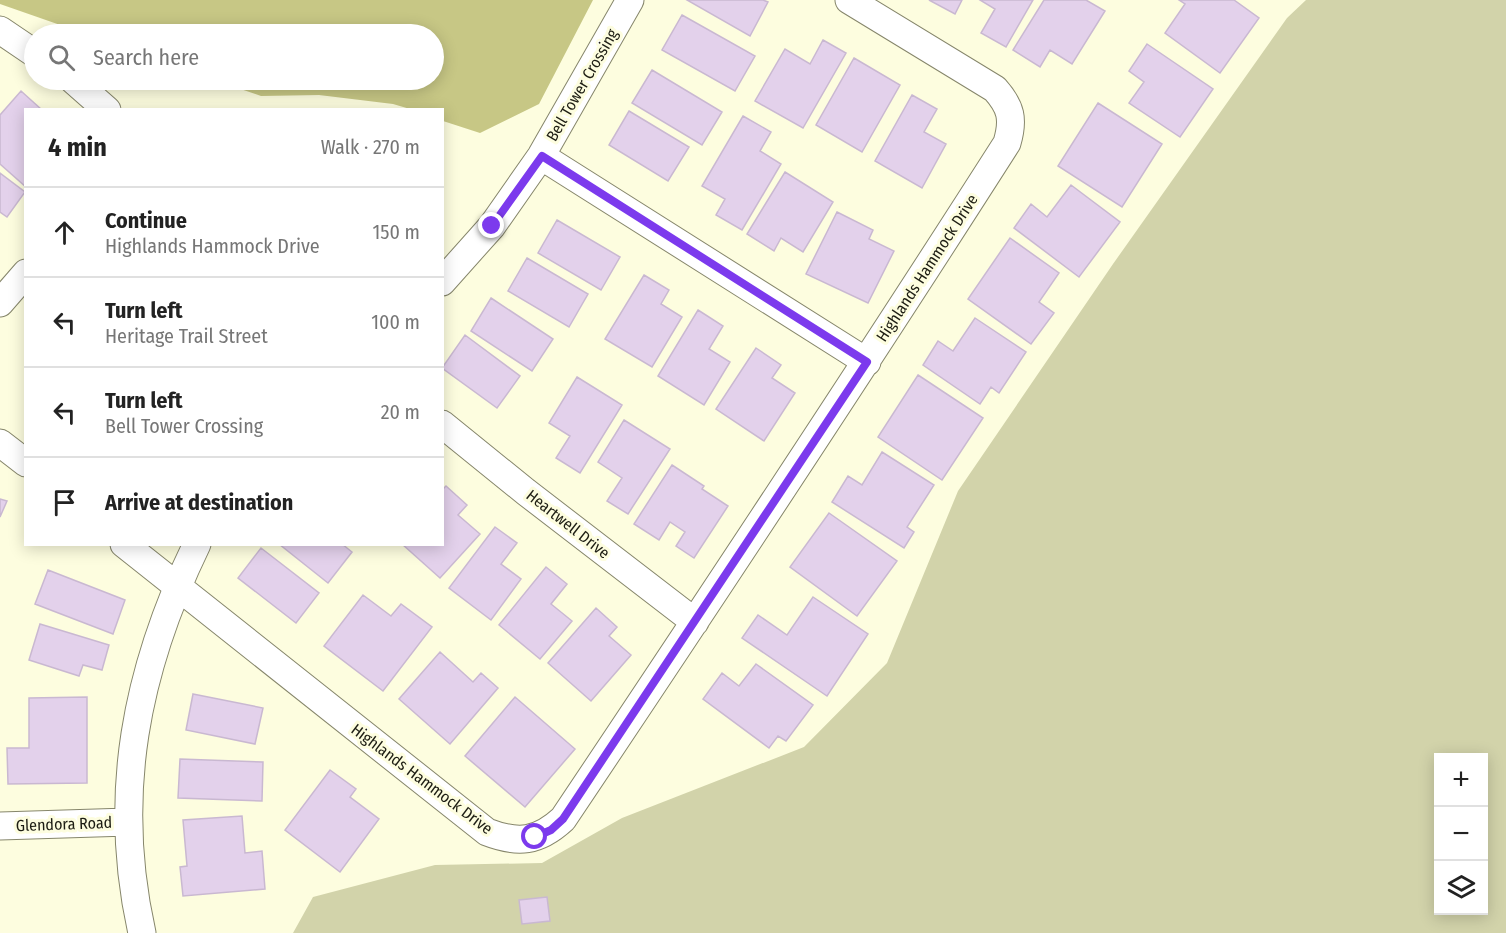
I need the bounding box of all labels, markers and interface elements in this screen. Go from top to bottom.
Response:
search box [24,24,444,90]
street label: Bell Tower Crossing [542,25,622,145]
icon: search [45,41,78,74]
text: Search here [93,44,199,71]
text: 4 min [48,132,107,163]
text: Walk · 270 m [321,135,420,159]
street label: Highlands Hammock Drive [872,191,982,345]
text: Continue [105,207,187,234]
route end [478,212,504,238]
icon: ahead [48,216,81,249]
text: 150 m [373,220,420,244]
text: Highlands Hammock Drive [105,234,320,258]
text: Turn left [105,297,183,324]
icon: left [48,306,81,339]
text: 100 m [371,310,420,334]
text: Heritage Trail Street [105,324,268,348]
text: Turn left [105,387,183,414]
icon: left [48,396,81,429]
text: 20 m [381,400,420,424]
text: Bell Tower Crossing [105,414,263,438]
icon: arrive [48,486,81,519]
street label: Heartwell Drive [523,486,614,563]
text: Arrive at destination [105,489,293,516]
street label: Highlands Hammock Drive [348,720,496,838]
map controls [1434,753,1488,915]
button: + [1434,753,1488,807]
button: − [1434,807,1488,861]
street label: Glendora Road [15,813,113,835]
route start [521,823,547,849]
button: layers [1434,861,1488,915]

